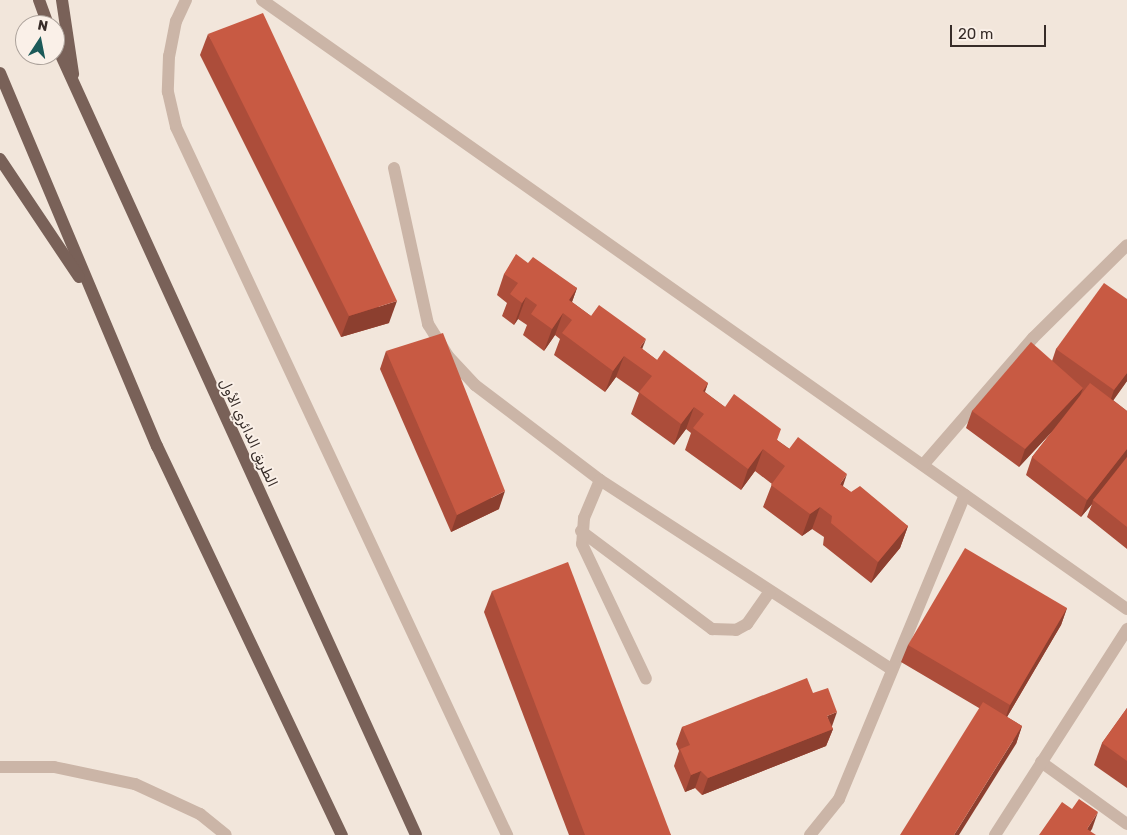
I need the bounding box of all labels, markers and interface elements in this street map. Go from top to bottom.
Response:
north arrow [15,15,65,65]
scale bar [952,15,1048,47]
text: N [36,16,49,35]
text: 20 m [958,25,993,43]
street label: الطريق الدائري الأول [216,376,280,490]

